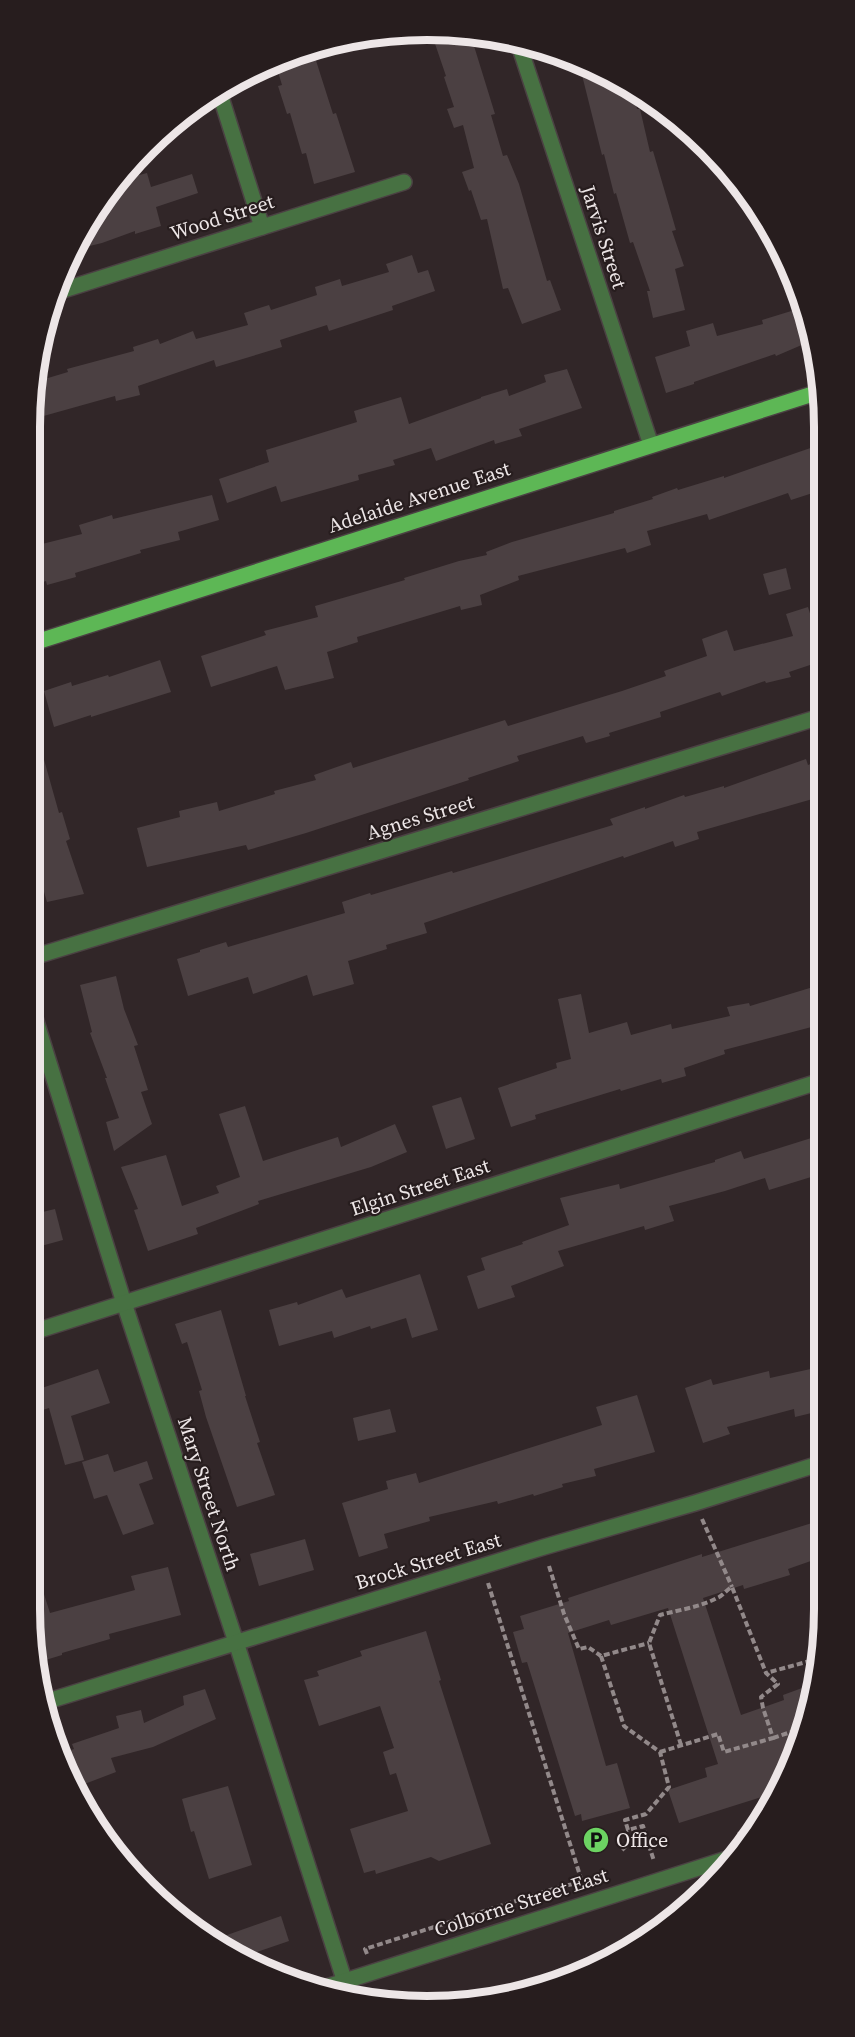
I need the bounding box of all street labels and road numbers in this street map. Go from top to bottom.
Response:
street label: Jarvis Street [574,181,634,293]
street label: Wood Street [167,187,278,247]
street label: Adelaide Avenue East [324,454,514,540]
street label: Agnes Street [363,787,478,847]
street label: Elgin Street East [347,1151,494,1223]
street label: Mary Street North [171,1413,247,1575]
street label: Brock Street East [352,1525,505,1596]
street label: Colborne Street East [431,1861,612,1943]

